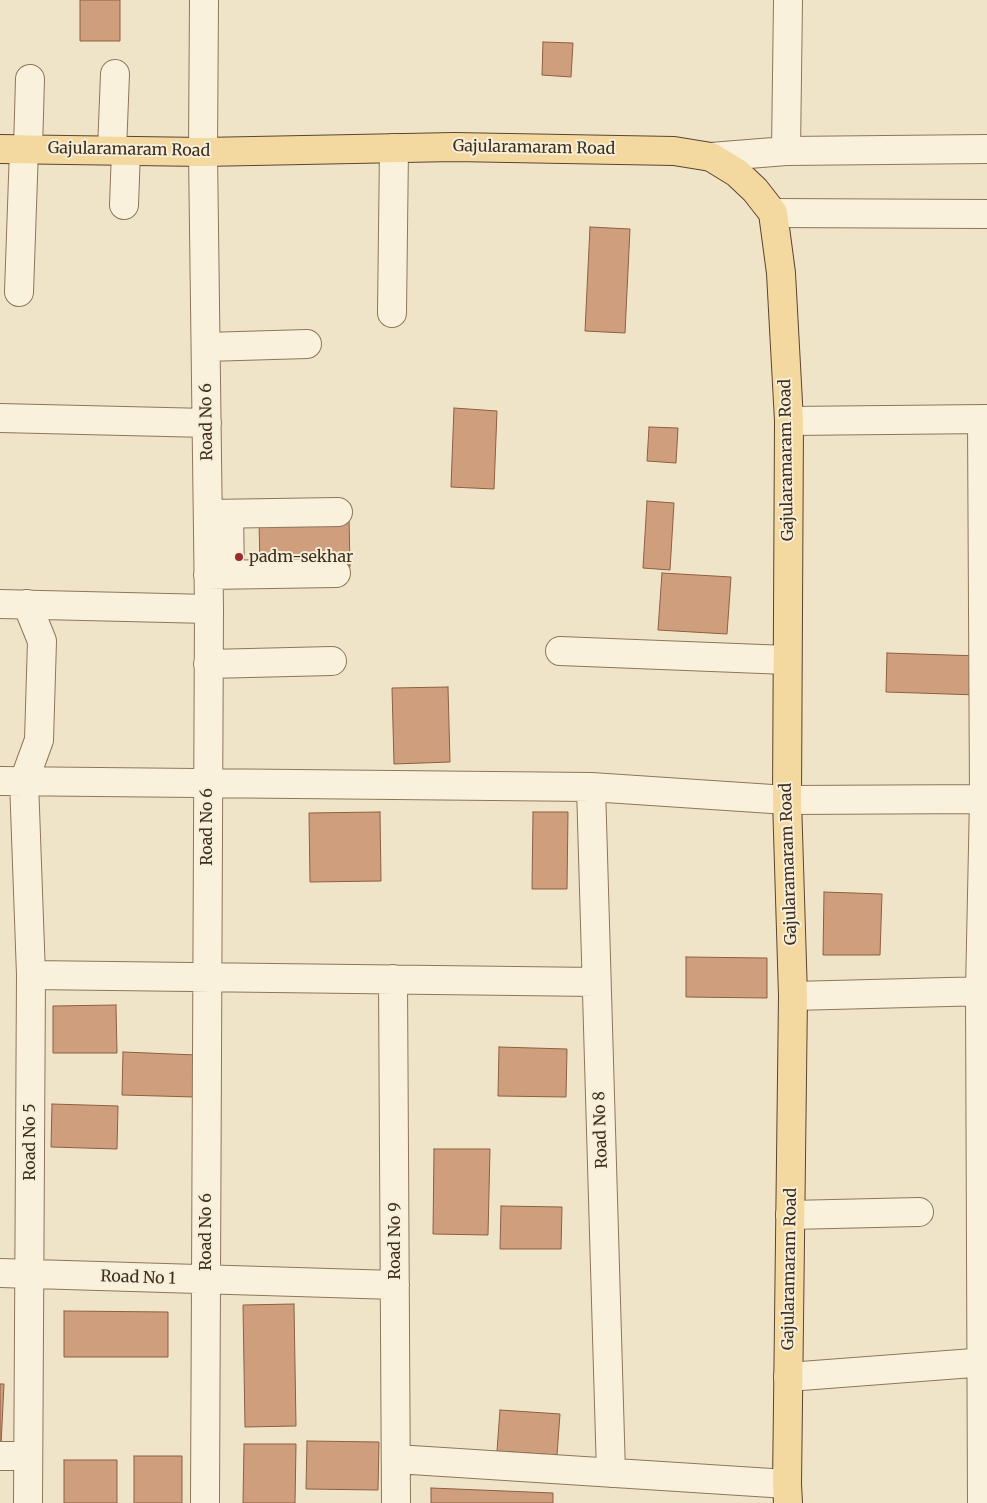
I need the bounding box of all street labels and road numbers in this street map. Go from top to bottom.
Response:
street label: Gajularamaram Road [453,137,615,159]
street label: Gajularamaram Road [48,139,210,161]
street label: Gajularamaram Road [776,379,798,541]
street label: Road No 6 [197,383,217,461]
street label: Gajularamaram Road [777,783,801,945]
street label: Road No 6 [197,788,217,866]
street label: Road No 8 [590,1091,612,1169]
street label: Road No 5 [20,1103,40,1181]
street label: Gajularamaram Road [779,1188,801,1350]
street label: Road No 6 [196,1193,216,1271]
street label: Road No 9 [385,1202,405,1280]
street label: Road No 1 [100,1267,176,1289]

